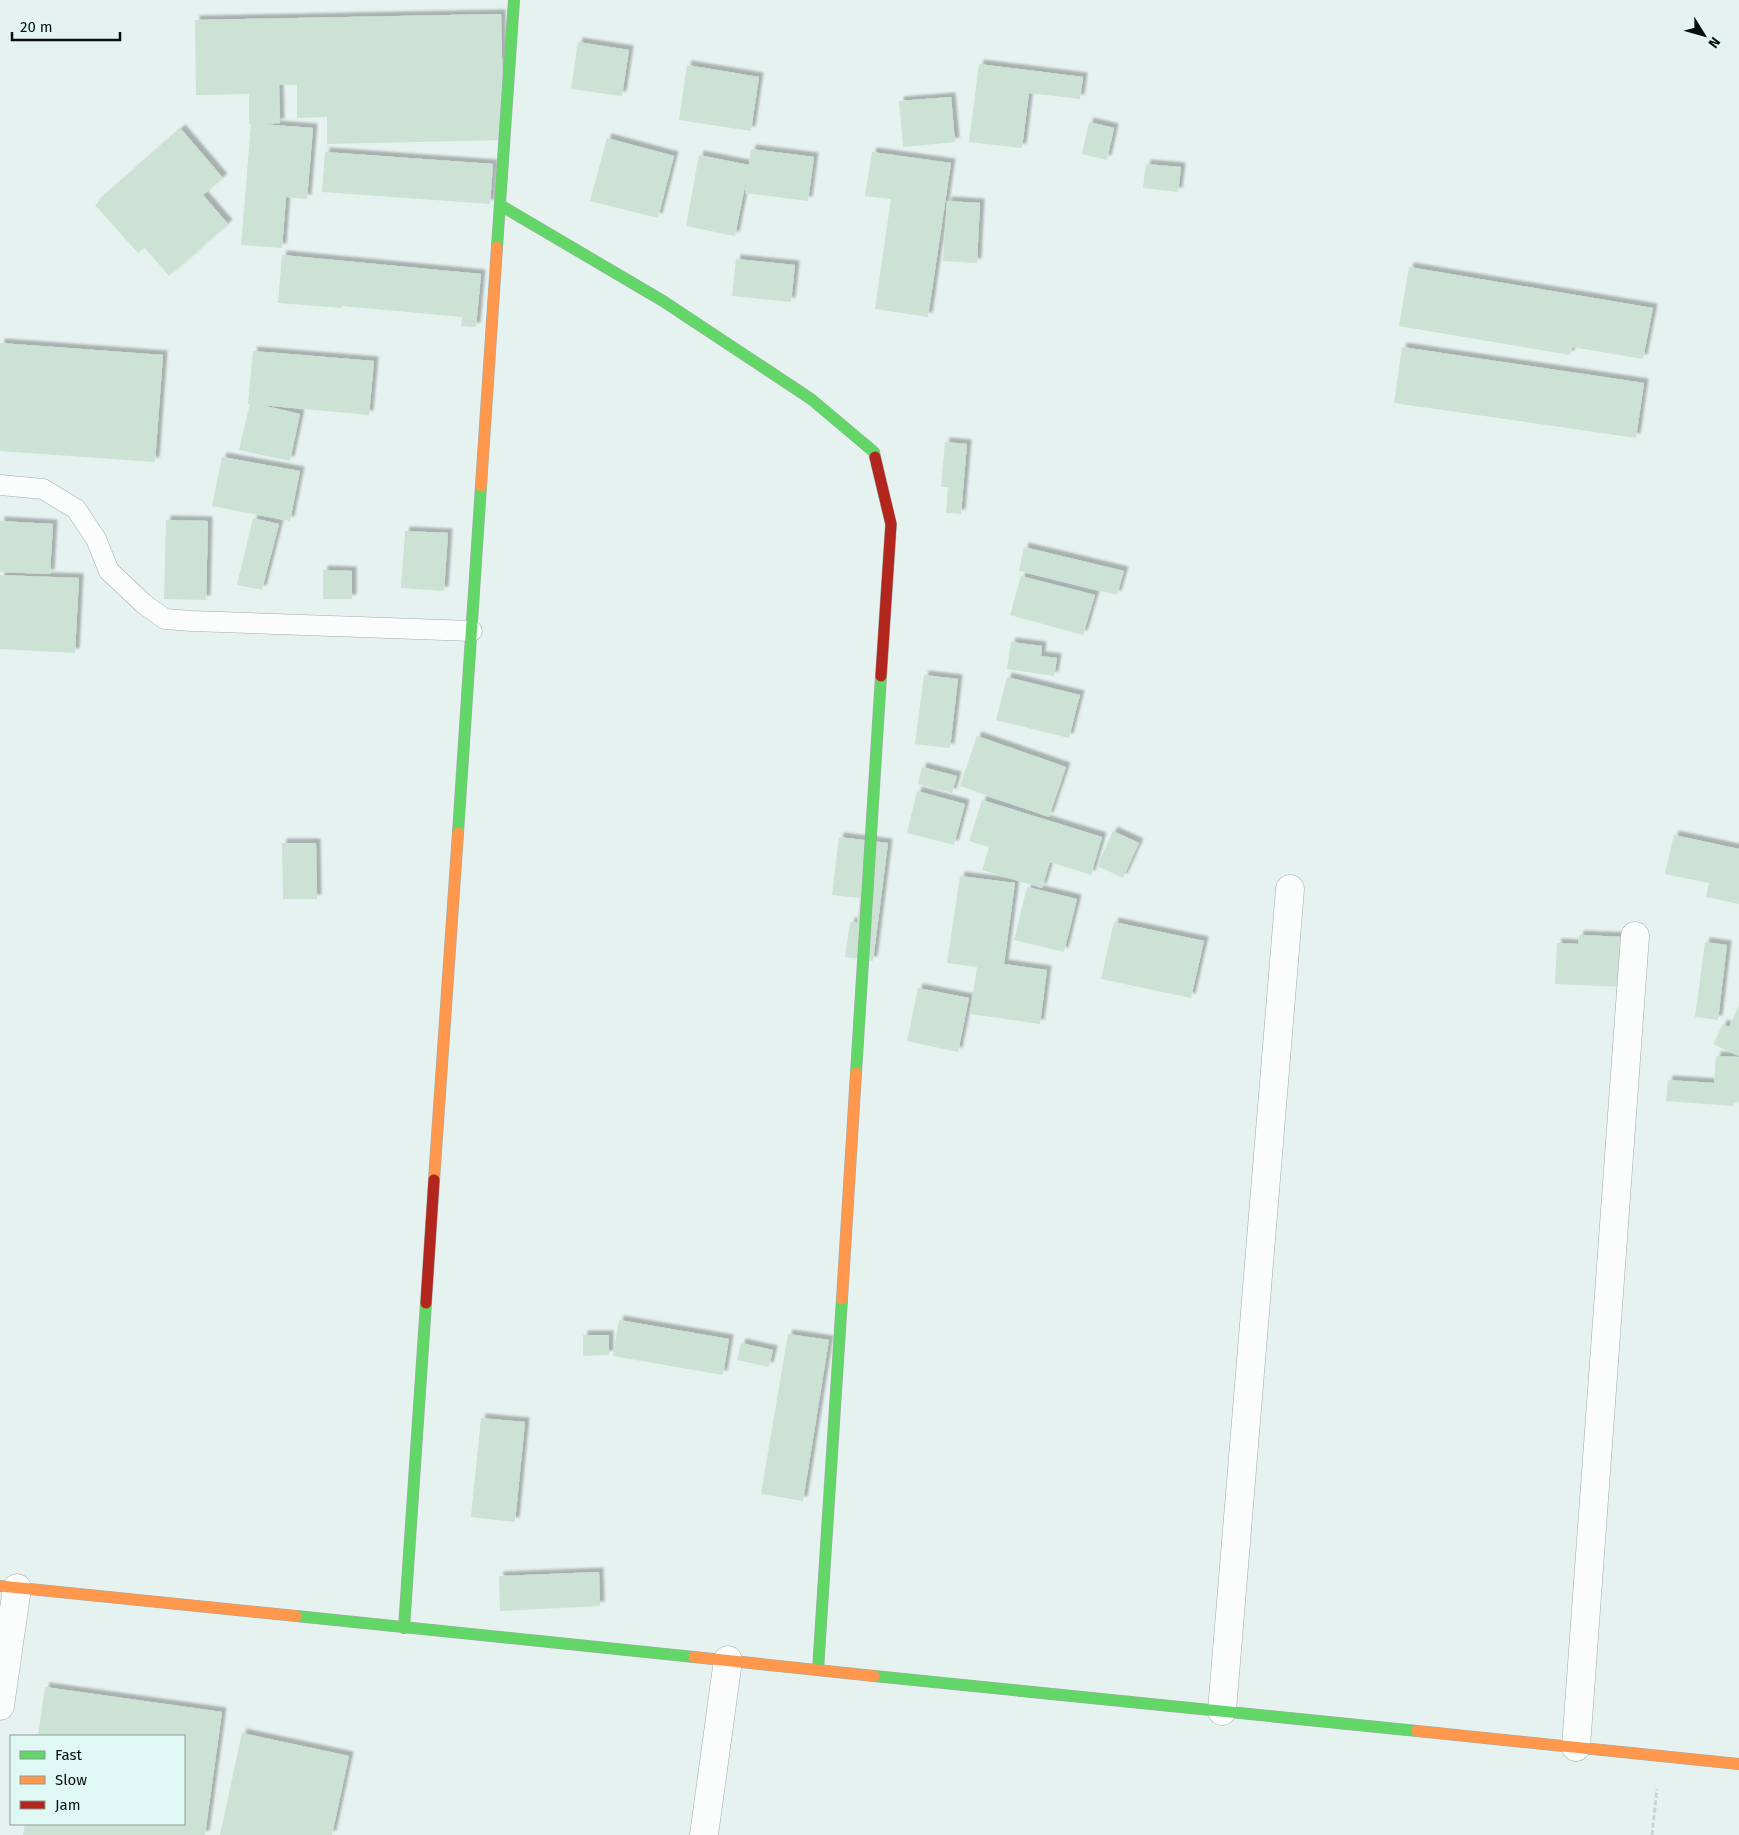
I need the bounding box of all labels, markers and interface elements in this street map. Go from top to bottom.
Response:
scale bar [12,10,120,42]
north arrow [1679,10,1729,60]
text: 20 m [20,18,53,36]
text: N [1704,34,1724,51]
legend [10,1735,185,1825]
text: Fast [55,1746,82,1764]
text: Slow [55,1771,87,1789]
text: Jam [55,1796,81,1814]

